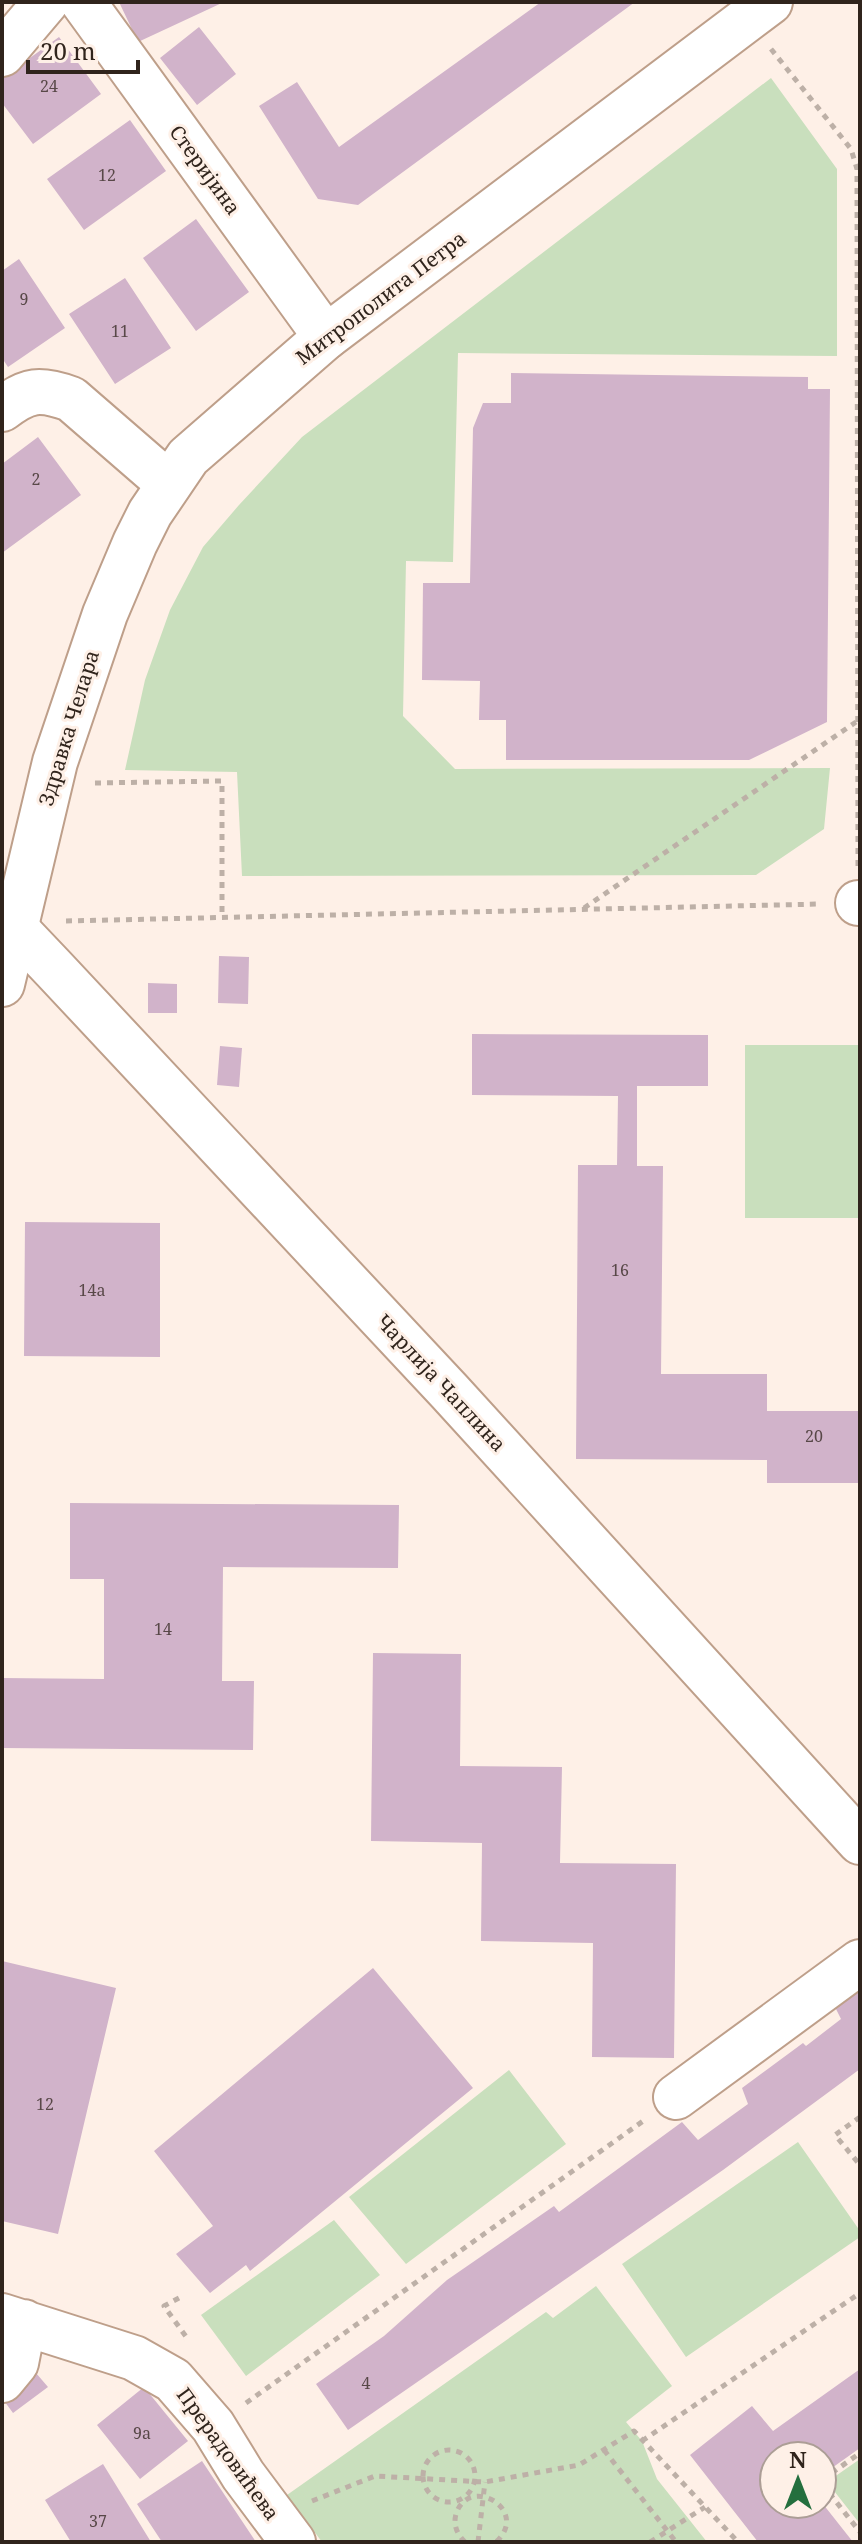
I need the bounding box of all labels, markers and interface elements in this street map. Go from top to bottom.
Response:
scale bar [28,24,138,74]
text: 20 m [40,34,96,67]
house number: 24 [40,75,58,97]
street label: Стеријина [164,119,247,220]
house number: 12 [98,164,116,186]
street label: Митрополита Петра [290,225,471,370]
house number: 9 [20,288,28,310]
house number: 11 [111,320,129,342]
house number: 2 [32,468,40,490]
street label: Здравка Челара [32,647,105,809]
house number: 16 [611,1259,629,1281]
house number: 14a [79,1279,105,1301]
street label: Чарлија Чаплина [371,1308,512,1457]
house number: 20 [805,1425,823,1447]
house number: 14 [154,1618,172,1640]
house number: 12 [36,2093,54,2115]
house number: 4 [362,2372,371,2394]
street label: Прерадовићева [171,2382,286,2526]
house number: 9a [133,2422,151,2444]
north arrow [758,2440,838,2520]
text: N [789,2444,807,2474]
house number: 37 [89,2510,107,2532]

